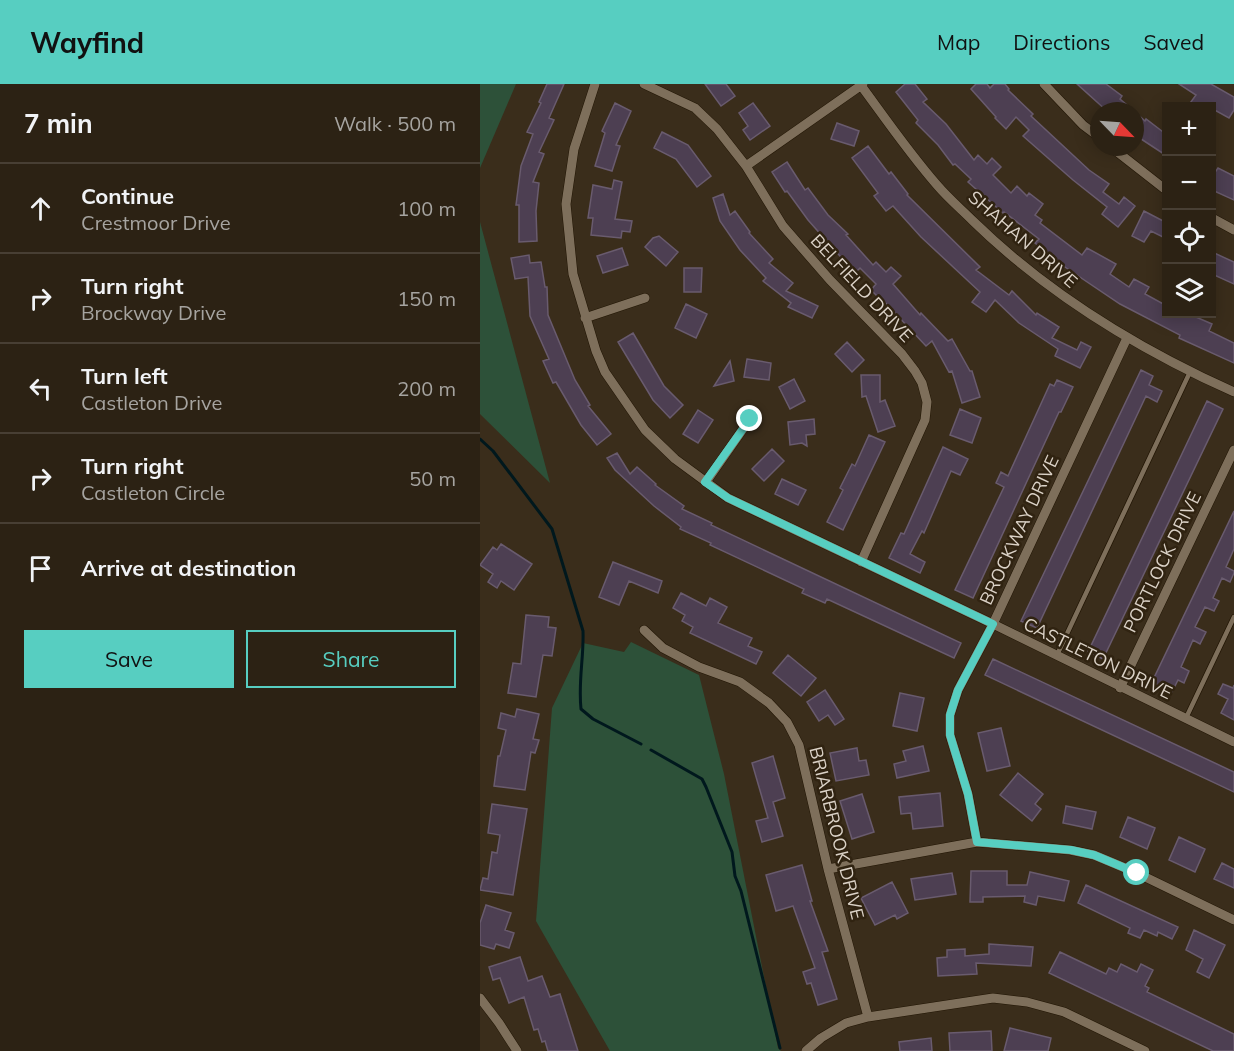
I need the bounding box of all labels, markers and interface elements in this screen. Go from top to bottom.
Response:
text: Wayfind [30,25,144,60]
text: Map [937,29,980,55]
text: Directions [1013,29,1110,55]
text: Saved [1143,29,1204,55]
north arrow [1090,102,1144,156]
map controls [1162,102,1216,318]
button: + [1162,102,1216,156]
text: 7 min [24,107,93,140]
text: Walk · 500 m [334,111,456,136]
button: − [1162,156,1216,210]
text: Continue [81,182,174,210]
street label: SHAHAN DRIVE [964,185,1082,293]
icon: ahead [24,192,57,225]
text: 100 m [397,196,456,221]
text: Crestmoor Drive [81,210,231,235]
button: locate [1162,210,1216,264]
street label: BELFIELD DRIVE [806,229,918,347]
button: layers [1162,264,1216,318]
text: Turn right [81,272,184,300]
icon: right [24,282,57,315]
text: 150 m [397,286,456,311]
text: Brockway Drive [81,300,226,325]
text: Turn left [81,362,168,390]
icon: left [24,372,57,405]
text: 200 m [397,376,456,401]
text: Castleton Drive [81,390,222,415]
route end [736,405,762,431]
text: Turn right [81,452,184,480]
street label: BROCKWAY DRIVE [974,452,1064,608]
icon: right [24,462,57,495]
text: 50 m [409,466,456,491]
text: Castleton Circle [81,480,225,505]
street label: PORTLOCK DRIVE [1118,488,1206,636]
icon: arrive [24,552,57,585]
text: Arrive at destination [81,554,296,582]
street label: CASTLETON DRIVE [1020,612,1176,704]
button: Save [24,630,234,688]
button: Share [246,630,456,688]
street label: BRIARBROOK DRIVE [804,744,870,922]
route start [1123,859,1149,885]

